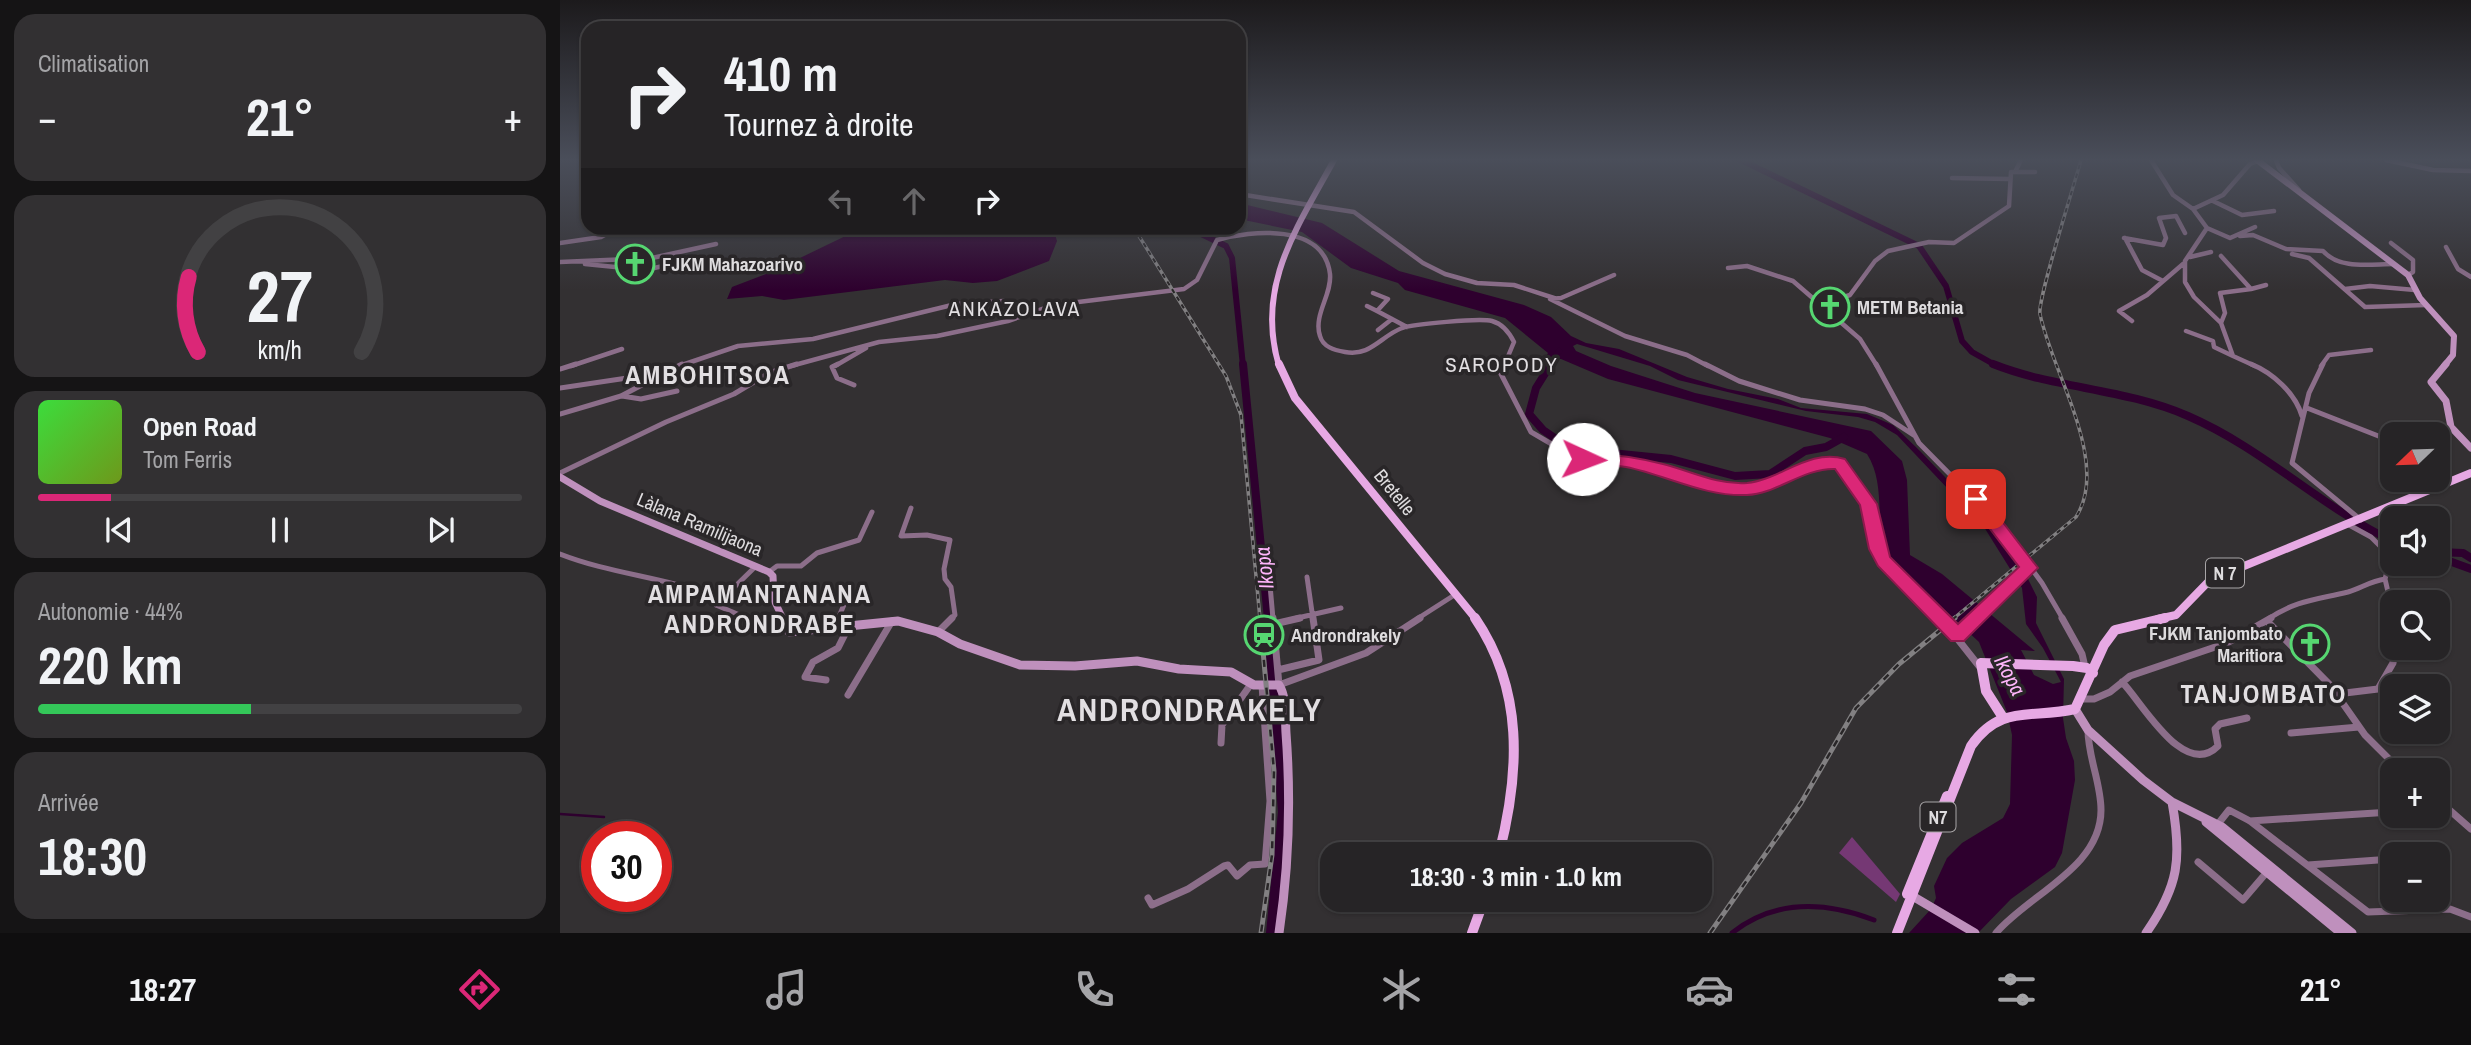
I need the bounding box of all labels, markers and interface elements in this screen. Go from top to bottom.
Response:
text: 410 m [724,40,838,106]
text: Climatisation [38,48,149,79]
icon: right [609,49,700,140]
text: 21° [246,82,314,152]
text: − [38,92,56,143]
text: + [504,92,522,143]
text: Tournez à droite [724,103,914,146]
icon: left [822,182,860,220]
icon: ahead [895,182,933,220]
icon: right [968,182,1006,220]
church icon: FJKM Mahazoarivo [614,243,656,285]
text: 27 [247,247,313,345]
place label: FJKM Mahazoarivo [662,251,803,277]
church icon: METM Betania [1809,286,1851,328]
district label: ANKAZOLAVA [948,294,1081,323]
place label: METM Betania [1857,294,1964,320]
text: km/h [258,333,302,367]
district label: SAROPODY [1445,350,1559,379]
district label: AMBOHITSOA [625,357,791,392]
text: Open Road [143,409,257,444]
position arrow [1546,422,1620,496]
north arrow [2380,422,2450,492]
map controls [2380,422,2450,912]
text: Tom Ferris [143,444,232,475]
street label: Bretelle [1368,463,1422,521]
pin [1946,469,2006,529]
icon: arrive [1957,480,1995,518]
street label: Làlana Ramilijaona [633,486,767,562]
button: sound [2380,506,2450,576]
icon: previous [100,511,138,549]
icon: pause [261,511,299,549]
icon: next [422,511,460,549]
water label: Ikopa [1247,546,1281,590]
road number: N 7 [2206,558,2244,588]
district label: AMPAMANTANANA ANDRONDRABE [648,576,872,641]
button: search [2380,590,2450,660]
text: Autonomie · 44% [38,596,183,627]
station icon: Androndrakely [1243,614,1285,656]
place label: FJKM Tanjombato Maritiora [2149,620,2283,668]
place label: Androndrakely [1291,622,1401,648]
church icon: FJKM Tanjombato Maritiora [2289,623,2331,665]
text: 220 km [38,630,183,700]
water label: Ikopa [1987,650,2033,700]
button: layers [2380,674,2450,744]
district label: TANJOMBATO [2181,676,2347,711]
district label: ANDRONDRAKELY [1057,688,1323,731]
button: + [2380,758,2450,828]
text: Arrivée [38,787,99,818]
road number: N7 [1920,802,1956,832]
text: 18:30 [38,821,147,891]
speed limit sign: 30 [581,821,672,912]
button: − [2380,842,2450,912]
text: 18:30 · 3 min · 1.0 km [1410,859,1622,894]
icon: directions [455,965,504,1014]
icon: music [762,965,811,1014]
icon: phone [1070,965,1119,1014]
icon: climate [1377,965,1426,1014]
icon: car [1685,965,1734,1014]
icon: filters [1992,965,2041,1014]
text: 18:27 [129,968,196,1011]
text: 21° [2300,968,2342,1011]

